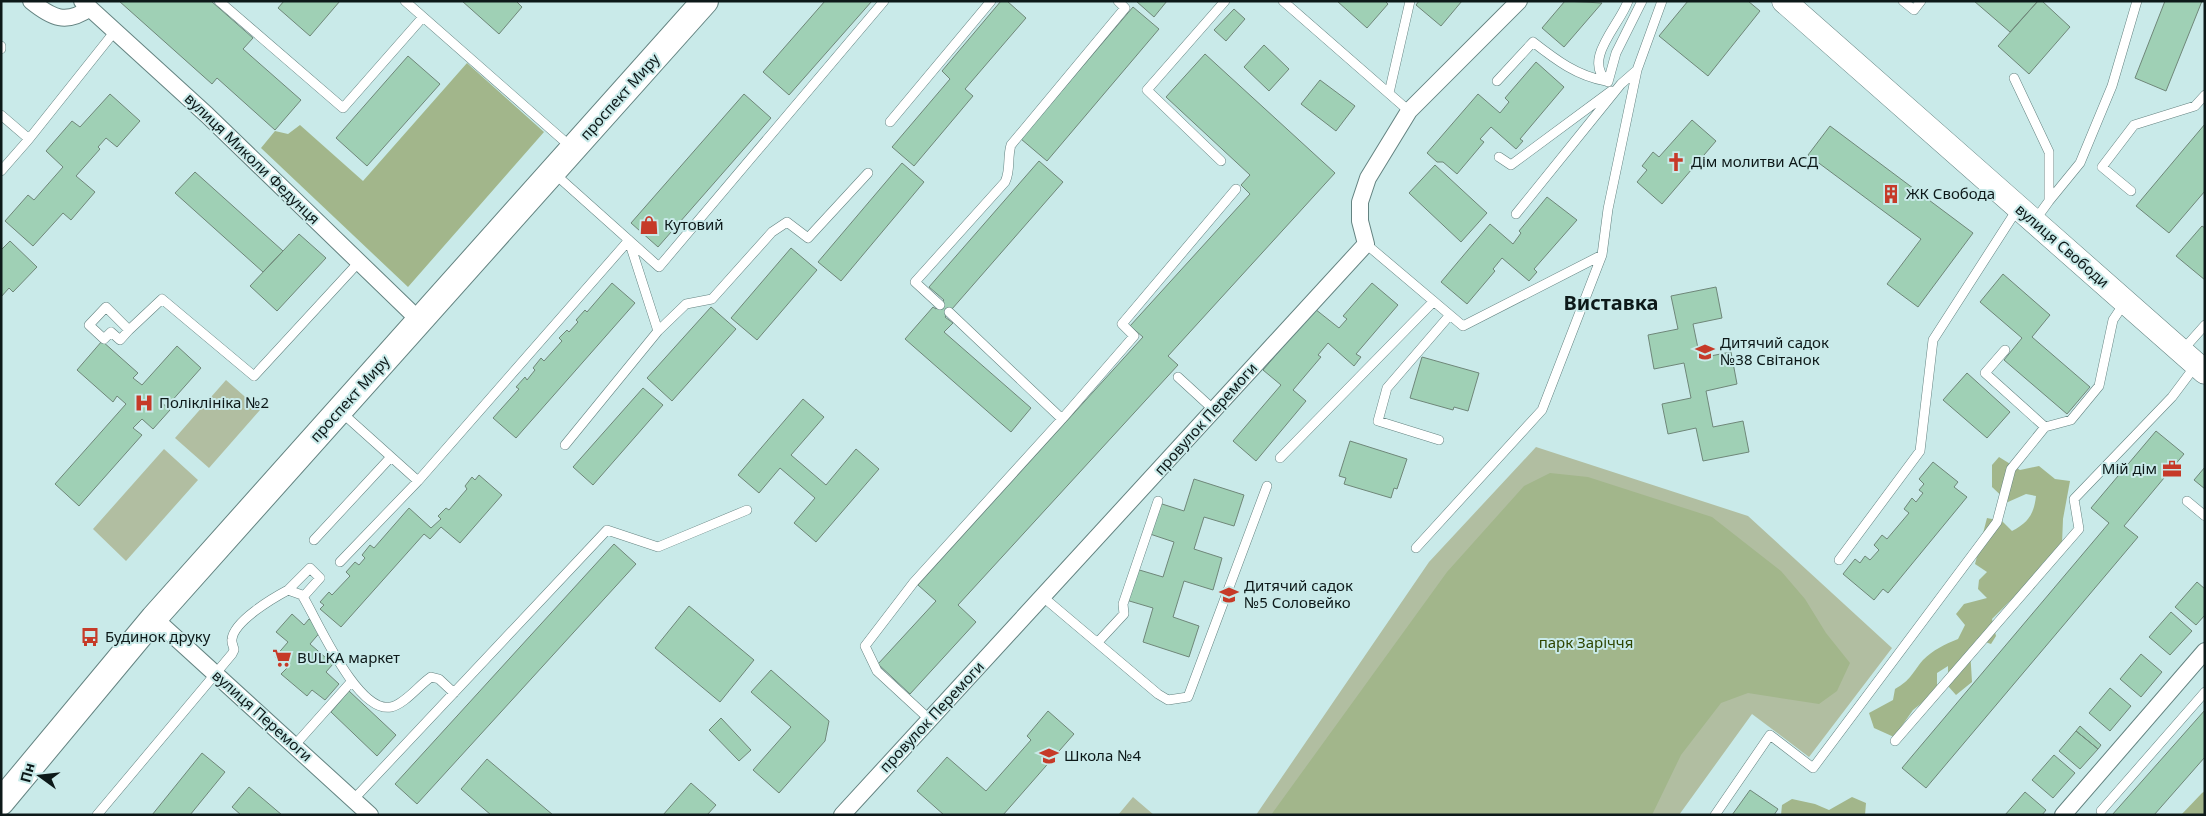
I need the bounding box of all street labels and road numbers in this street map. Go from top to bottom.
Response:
street label: проспект Миру [575,49,664,144]
street label: вулиця Миколи Федунця [181,88,325,228]
street label: вулиця Свободи [2012,199,2114,292]
street label: проспект Миру [305,351,394,446]
street label: провулок Перемоги [1149,358,1261,479]
street label: провулок Перемоги [875,657,988,776]
street label: вулиця Перемоги [208,665,317,766]

